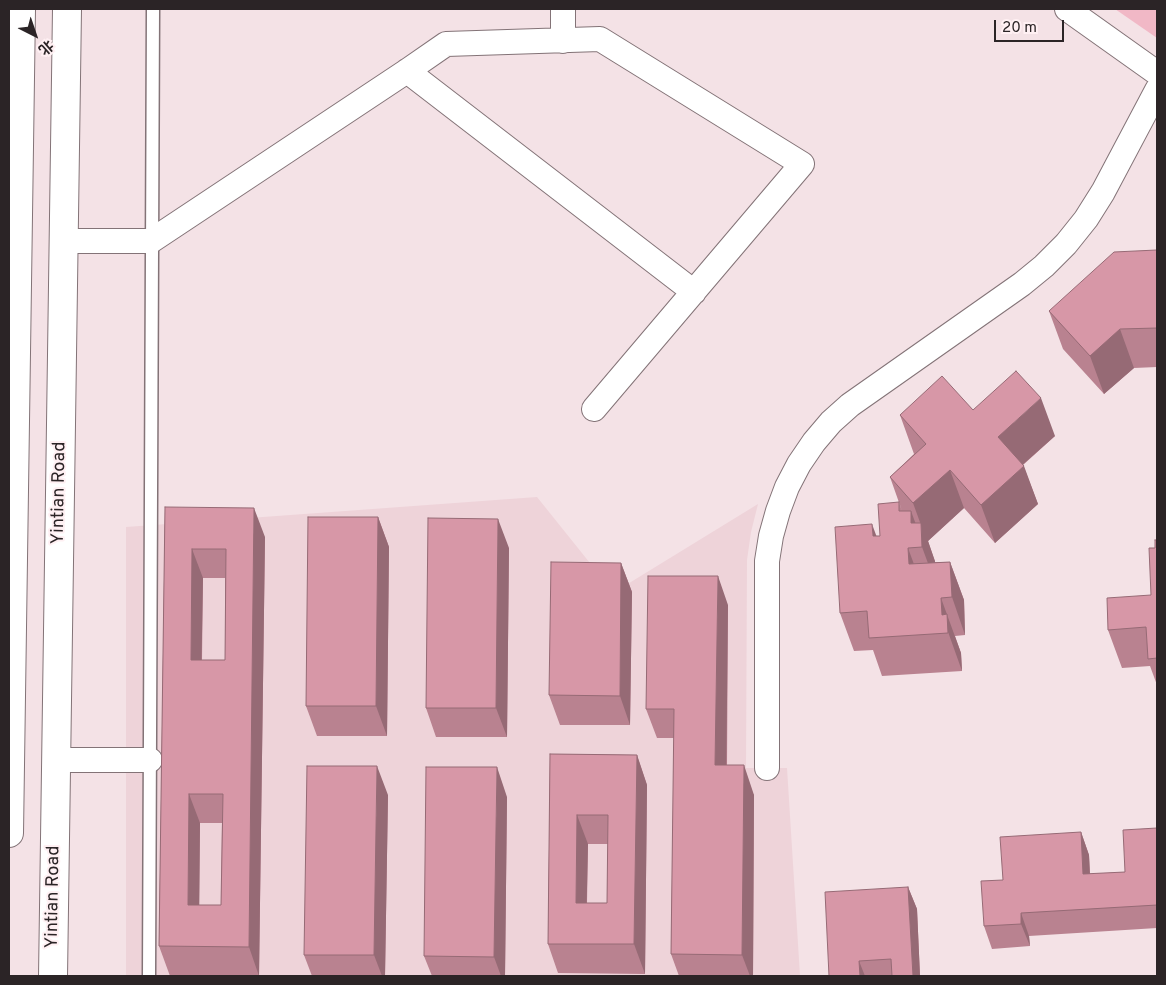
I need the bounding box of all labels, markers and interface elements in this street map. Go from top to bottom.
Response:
north arrow [10,10,60,60]
scale bar [996,10,1066,42]
text: 20 m [1002,19,1037,38]
text: 北 [34,36,56,58]
street label: Yintian Road [48,441,72,545]
street label: Yintian Road [42,845,66,949]

